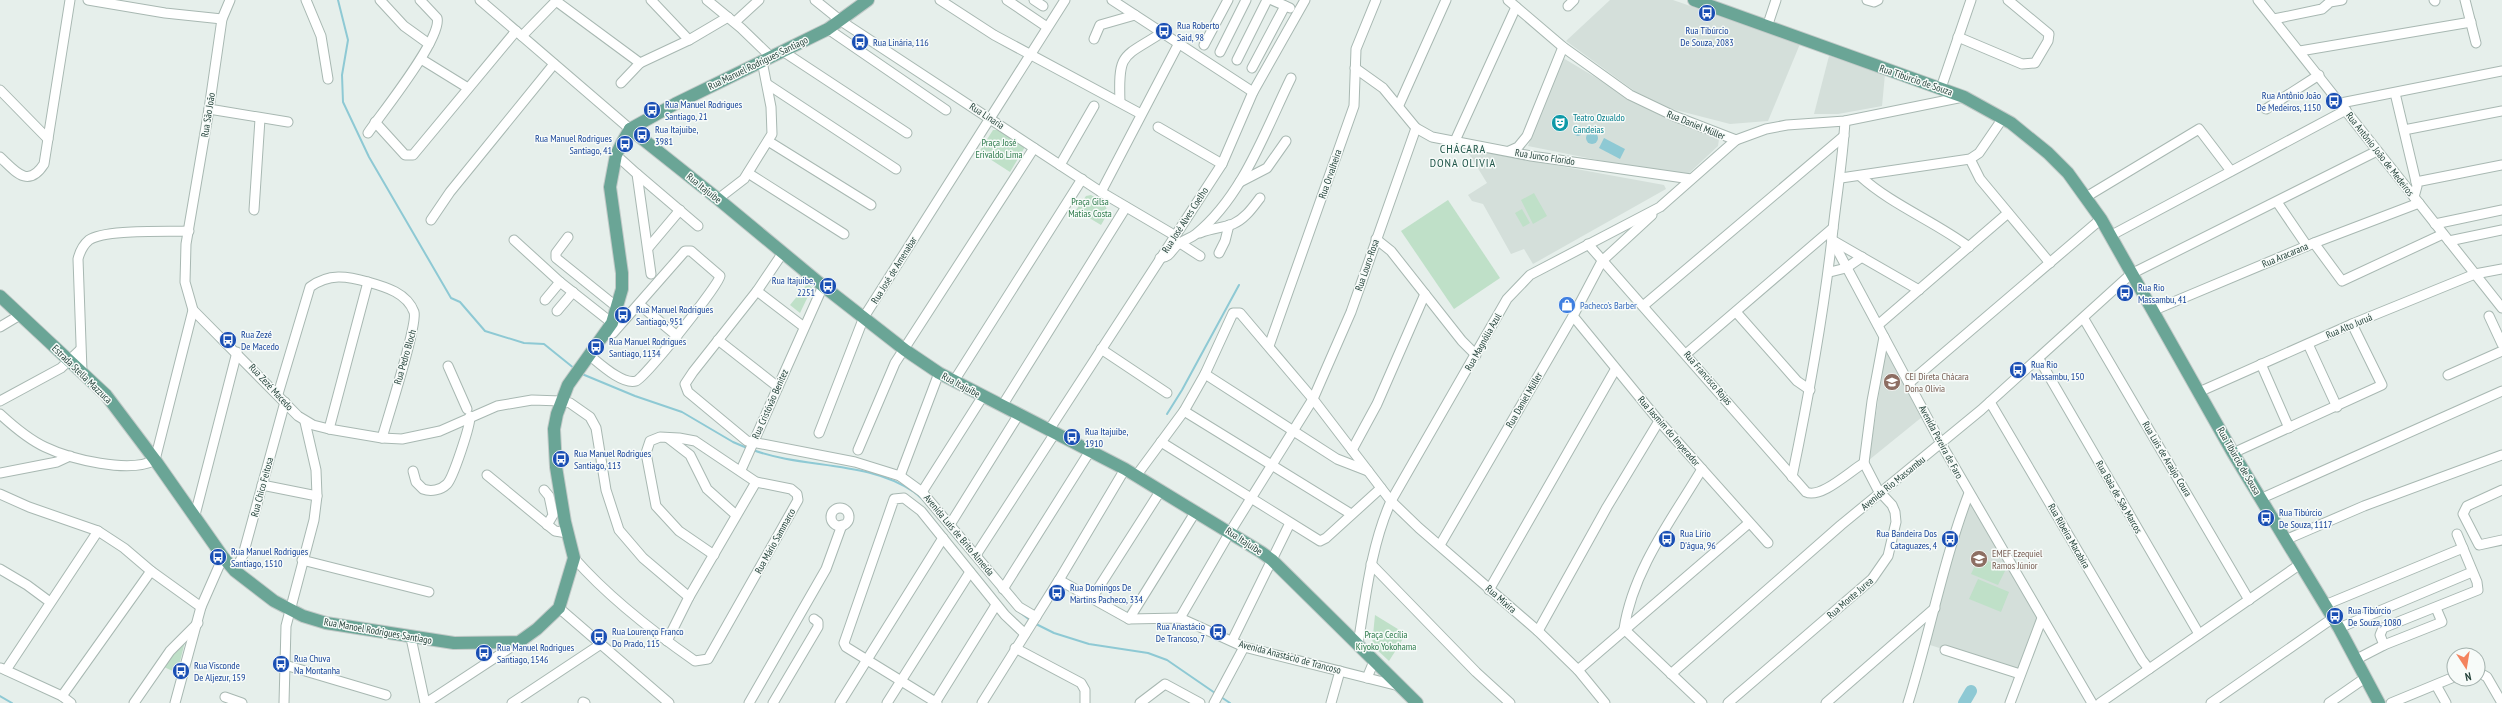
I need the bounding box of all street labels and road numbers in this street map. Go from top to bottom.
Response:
street label: Rua Manuel Rodrigues Santiago [706,33,810,93]
street label: Rua Tibúrcio de Souza [1878,61,1954,99]
street label: Rua São João [198,92,218,138]
street label: Rua Linaria [967,100,1007,132]
street label: Rua Daniel Müller [1665,107,1727,143]
street label: Rua Antônio João de Medeiros [2343,109,2417,199]
street label: Rua Junco Florido [1514,146,1576,168]
street label: Rua Orvalheira [1316,148,1344,200]
street label: Rua Itajuíbe [684,170,724,206]
street label: Rua José Alves Coelho [1159,185,1211,255]
street label: Rua José de Amenabar [868,234,920,306]
street label: Rua Louro-Rosa [1352,237,1382,293]
street label: Rua Aracarana [2260,239,2310,271]
street label: Rua Magnólia Azul [1462,310,1504,373]
street label: Rua Alto Juruá [2324,310,2374,342]
street label: Rua Pedro Bloch [391,328,419,386]
street label: Estrada Stella Mazzuca [49,342,115,406]
street label: Rua Francisco Rojas [1681,348,1736,408]
street label: Rua Zezé Macedo [246,361,296,413]
street label: Rua Cristóvão Benitez [749,367,791,441]
street label: Rua Itajuíbe [940,370,982,400]
street label: Rua Daniel Müller [1503,370,1545,430]
street label: Rua Jasmim do Imperador [1635,393,1703,469]
street label: Avenida Pereira de Faro [1916,403,1966,481]
street label: Rua Luis de Araújo Coura [2139,419,2195,499]
street label: Rua Tibúrcio de Sousa [2214,425,2264,497]
street label: Avenida Rio Massambu [1858,453,1928,513]
street label: Rua Chico Feitosa [248,456,276,518]
street label: Rua Baia de São Marcos [2093,458,2145,536]
street label: Avenida Luís de Brito Almeida [921,491,997,579]
street label: Rua Ribeira Macabira [2045,501,2093,571]
street label: Rua Mário Sammarco [752,506,798,576]
street label: Rua Itajuíbe [1223,524,1265,558]
street label: Rua Monte Jurea [1824,574,1876,622]
street label: Rua Mixira [1483,582,1519,616]
street label: Rua Manoel Rodrigues Santiago [323,615,433,647]
street label: Avenida Anastácio de Trancoso [1238,637,1342,677]

